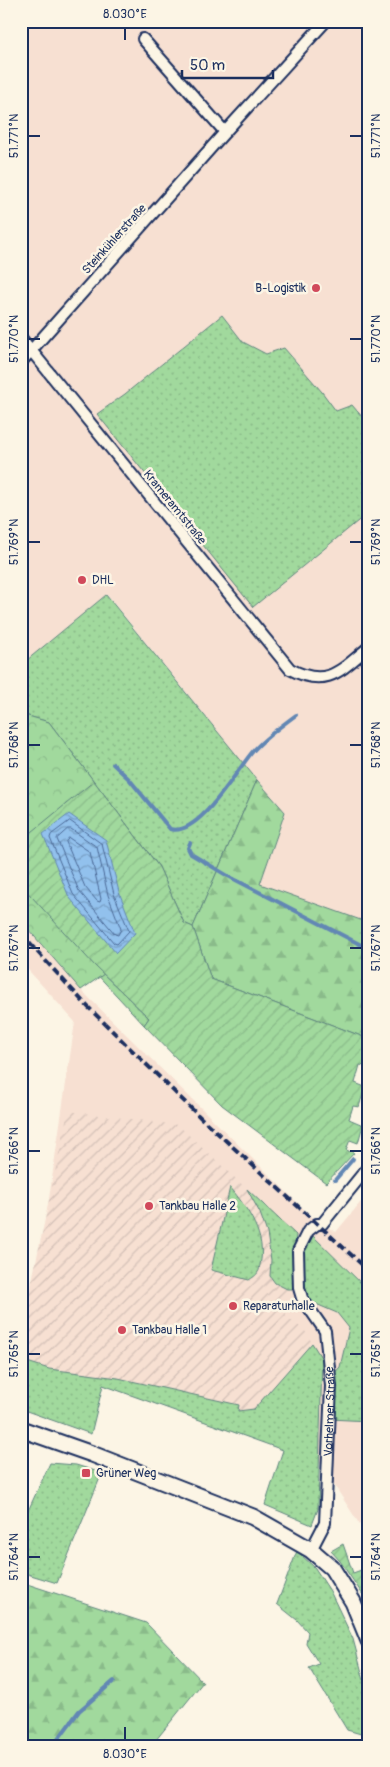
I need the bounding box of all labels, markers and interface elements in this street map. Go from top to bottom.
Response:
text: 8.030°E [103,7,147,22]
scale bar [182,48,274,80]
text: 50 m [190,56,225,75]
text: 51.771°N [7,114,22,158]
text: 51.771°N [369,114,384,158]
street label: Steinkühlerstraße [79,201,150,277]
place label: B-Logistik [255,281,306,296]
marker: B-Logistik [310,282,322,294]
text: 51.770°N [7,315,22,363]
text: 51.770°N [369,315,384,363]
street label: Krameramtstraße [140,467,209,548]
text: 51.769°N [7,519,22,565]
text: 51.769°N [369,519,384,565]
place label: DHL [92,573,114,588]
marker: DHL [76,574,88,586]
text: 51.768°N [7,722,22,768]
text: 51.768°N [369,722,384,768]
text: 51.767°N [7,925,22,971]
text: 51.767°N [369,925,384,971]
text: 51.766°N [7,1127,22,1175]
text: 51.766°N [369,1127,384,1175]
place label: Tankbau Halle 2 [159,1199,236,1214]
marker: Tankbau Halle 2 [143,1200,155,1212]
place label: Reparaturhalle [243,1299,315,1314]
marker: Reparaturhalle [227,1300,239,1312]
place label: Tankbau Halle 1 [132,1323,207,1338]
marker: Tankbau Halle 1 [116,1324,128,1336]
text: 51.765°N [7,1330,22,1378]
text: 51.765°N [369,1330,384,1378]
street label: Vorhelmer Straße [321,1366,339,1457]
place label: Grüner Weg [96,1466,156,1481]
marker: Grüner Weg [80,1467,92,1479]
text: 51.764°N [7,1533,22,1581]
text: 51.764°N [369,1533,384,1581]
text: 8.030°E [103,1747,147,1762]

